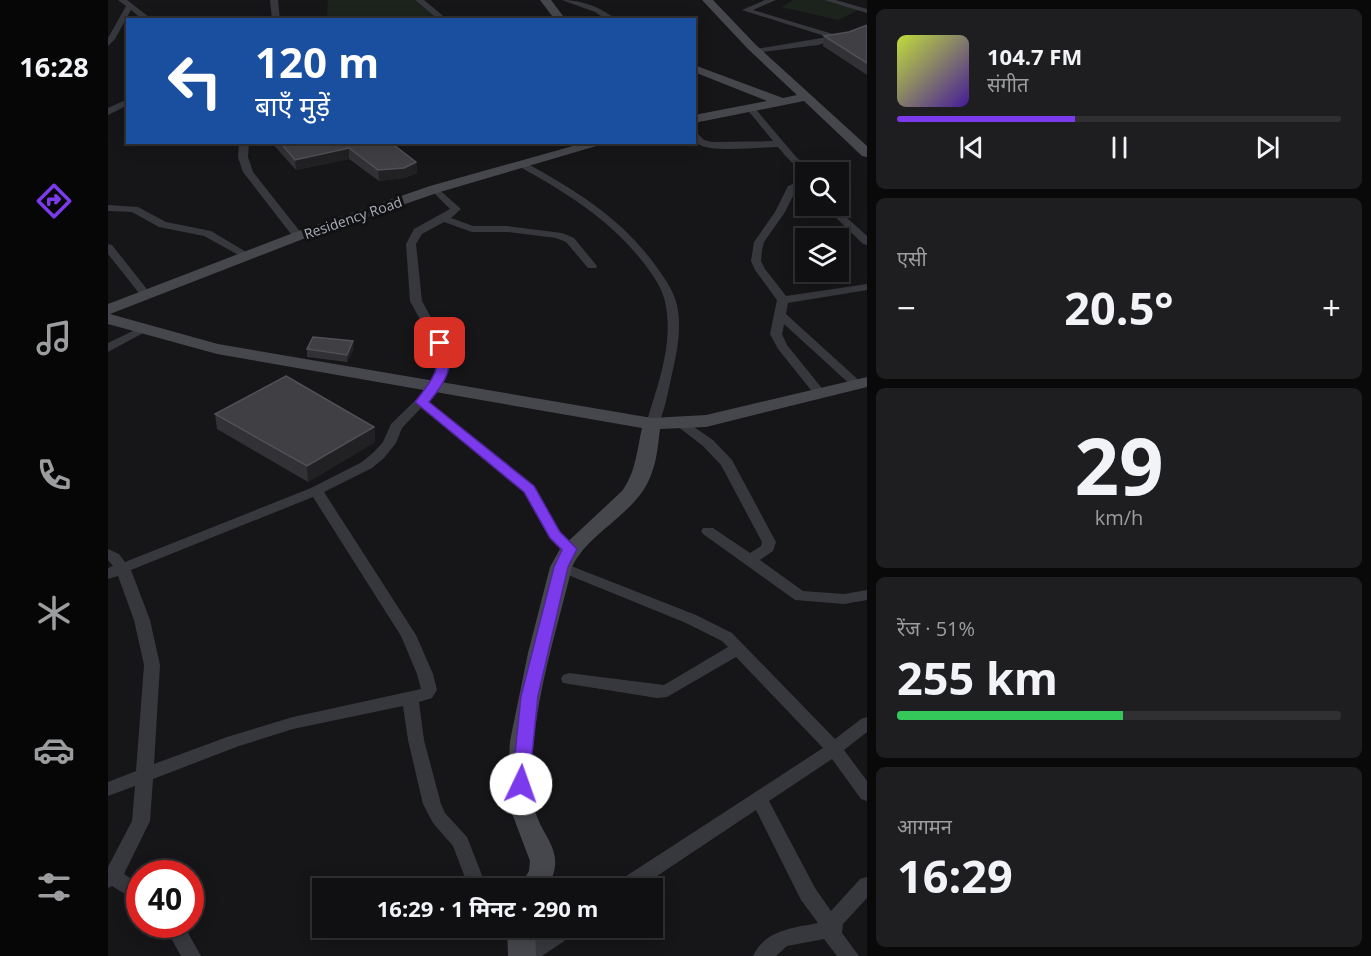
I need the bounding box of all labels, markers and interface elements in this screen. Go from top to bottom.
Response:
text: 120 m [255,33,379,90]
text: 104.7 FM [987,41,1082,71]
icon: left [156,42,234,120]
text: 16:28 [19,48,89,85]
text: संगीत [987,71,1028,98]
text: बाएँ मुड़ें [255,87,330,124]
icon: previous [955,131,988,164]
icon: pause [1103,131,1136,164]
icon: next [1251,131,1284,164]
map controls [795,162,849,282]
button: search [795,162,849,216]
icon: directions [33,180,75,222]
street label: Residency Road [301,192,404,243]
button: layers [795,228,849,282]
text: एसी [897,245,927,272]
text: 20.5° [1064,277,1174,338]
text: − [897,285,916,330]
text: + [1322,285,1341,330]
icon: music [33,317,75,359]
pin [414,317,465,368]
icon: arrive [423,326,456,359]
text: 29 [1074,412,1164,518]
icon: phone [33,454,75,496]
text: km/h [1095,504,1143,531]
icon: climate [33,592,75,634]
text: रेंज · 51% [897,615,975,642]
text: 255 km [897,647,1058,708]
icon: car [33,729,75,771]
position arrow [489,752,553,816]
text: आगमन [897,813,952,840]
text: 16:29 [897,845,1013,906]
speed limit sign: 40 [126,860,204,938]
icon: filters [33,866,75,908]
text: 16:29 · 1 मिनट · 290 m [377,893,598,923]

